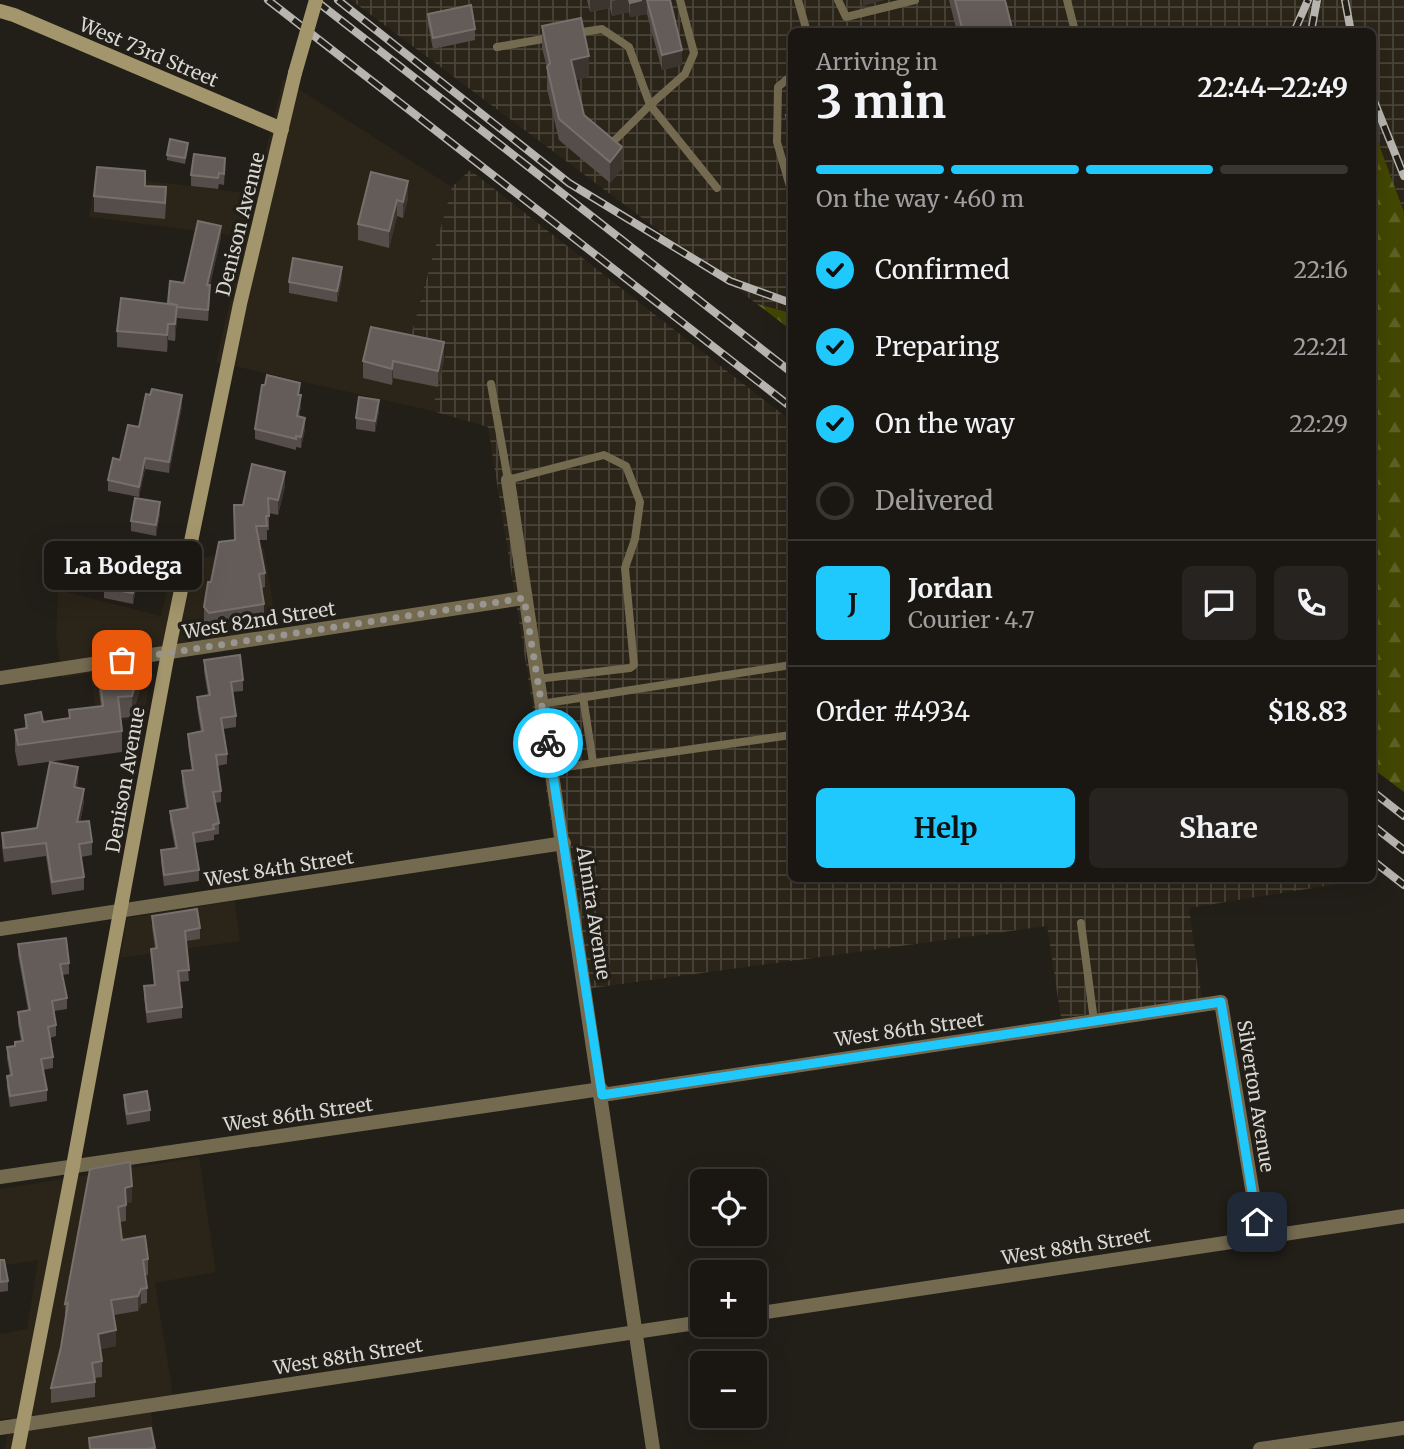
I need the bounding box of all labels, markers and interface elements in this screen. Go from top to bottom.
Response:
street label: West 73rd Street [75,12,223,92]
text: Arriving in [816,47,938,76]
text: 22:44–22:49 [1198,71,1348,104]
text: 3 min [816,73,946,131]
street label: Denison Avenue [211,149,270,298]
text: On the way · 460 m [816,184,1024,213]
icon: check [816,251,854,289]
text: Confirmed [875,253,1010,286]
text: 22:16 [1293,255,1348,284]
icon: check [816,328,854,366]
text: Preparing [875,330,999,363]
text: 22:21 [1293,332,1348,361]
icon: check [816,405,854,443]
text: On the way [875,407,1015,440]
text: 22:29 [1289,409,1348,438]
text: Delivered [875,484,994,517]
callout: La Bodega [43,541,201,590]
text: La Bodega [64,551,182,580]
button: chat [1182,566,1256,640]
button: phone [1274,566,1348,640]
text: Jordan [908,572,993,605]
text: J [848,587,858,620]
street label: West 82nd Street [180,596,338,644]
text: Courier · 4.7 [908,605,1035,634]
pin [92,630,152,690]
icon: bag [103,641,141,679]
text: Order #4934 [816,695,970,728]
text: $18.83 [1267,695,1348,728]
street label: Denison Avenue [100,705,150,855]
courier [513,708,583,778]
icon: bike [529,724,567,762]
button: Help [816,788,1075,868]
button: Share [1089,788,1348,868]
street label: West 84th Street [202,844,356,892]
street label: Almira Avenue [571,844,616,981]
street label: West 86th Street [832,1007,986,1052]
street label: Silverton Avenue [1232,1018,1280,1174]
street label: West 86th Street [221,1092,375,1137]
map controls [690,1169,767,1428]
button: locate [690,1169,767,1246]
pin [1227,1192,1287,1252]
icon: home [1238,1203,1276,1241]
street label: West 88th Street [999,1222,1153,1270]
button: + [690,1260,767,1337]
street label: West 88th Street [271,1332,425,1380]
button: − [690,1351,767,1428]

